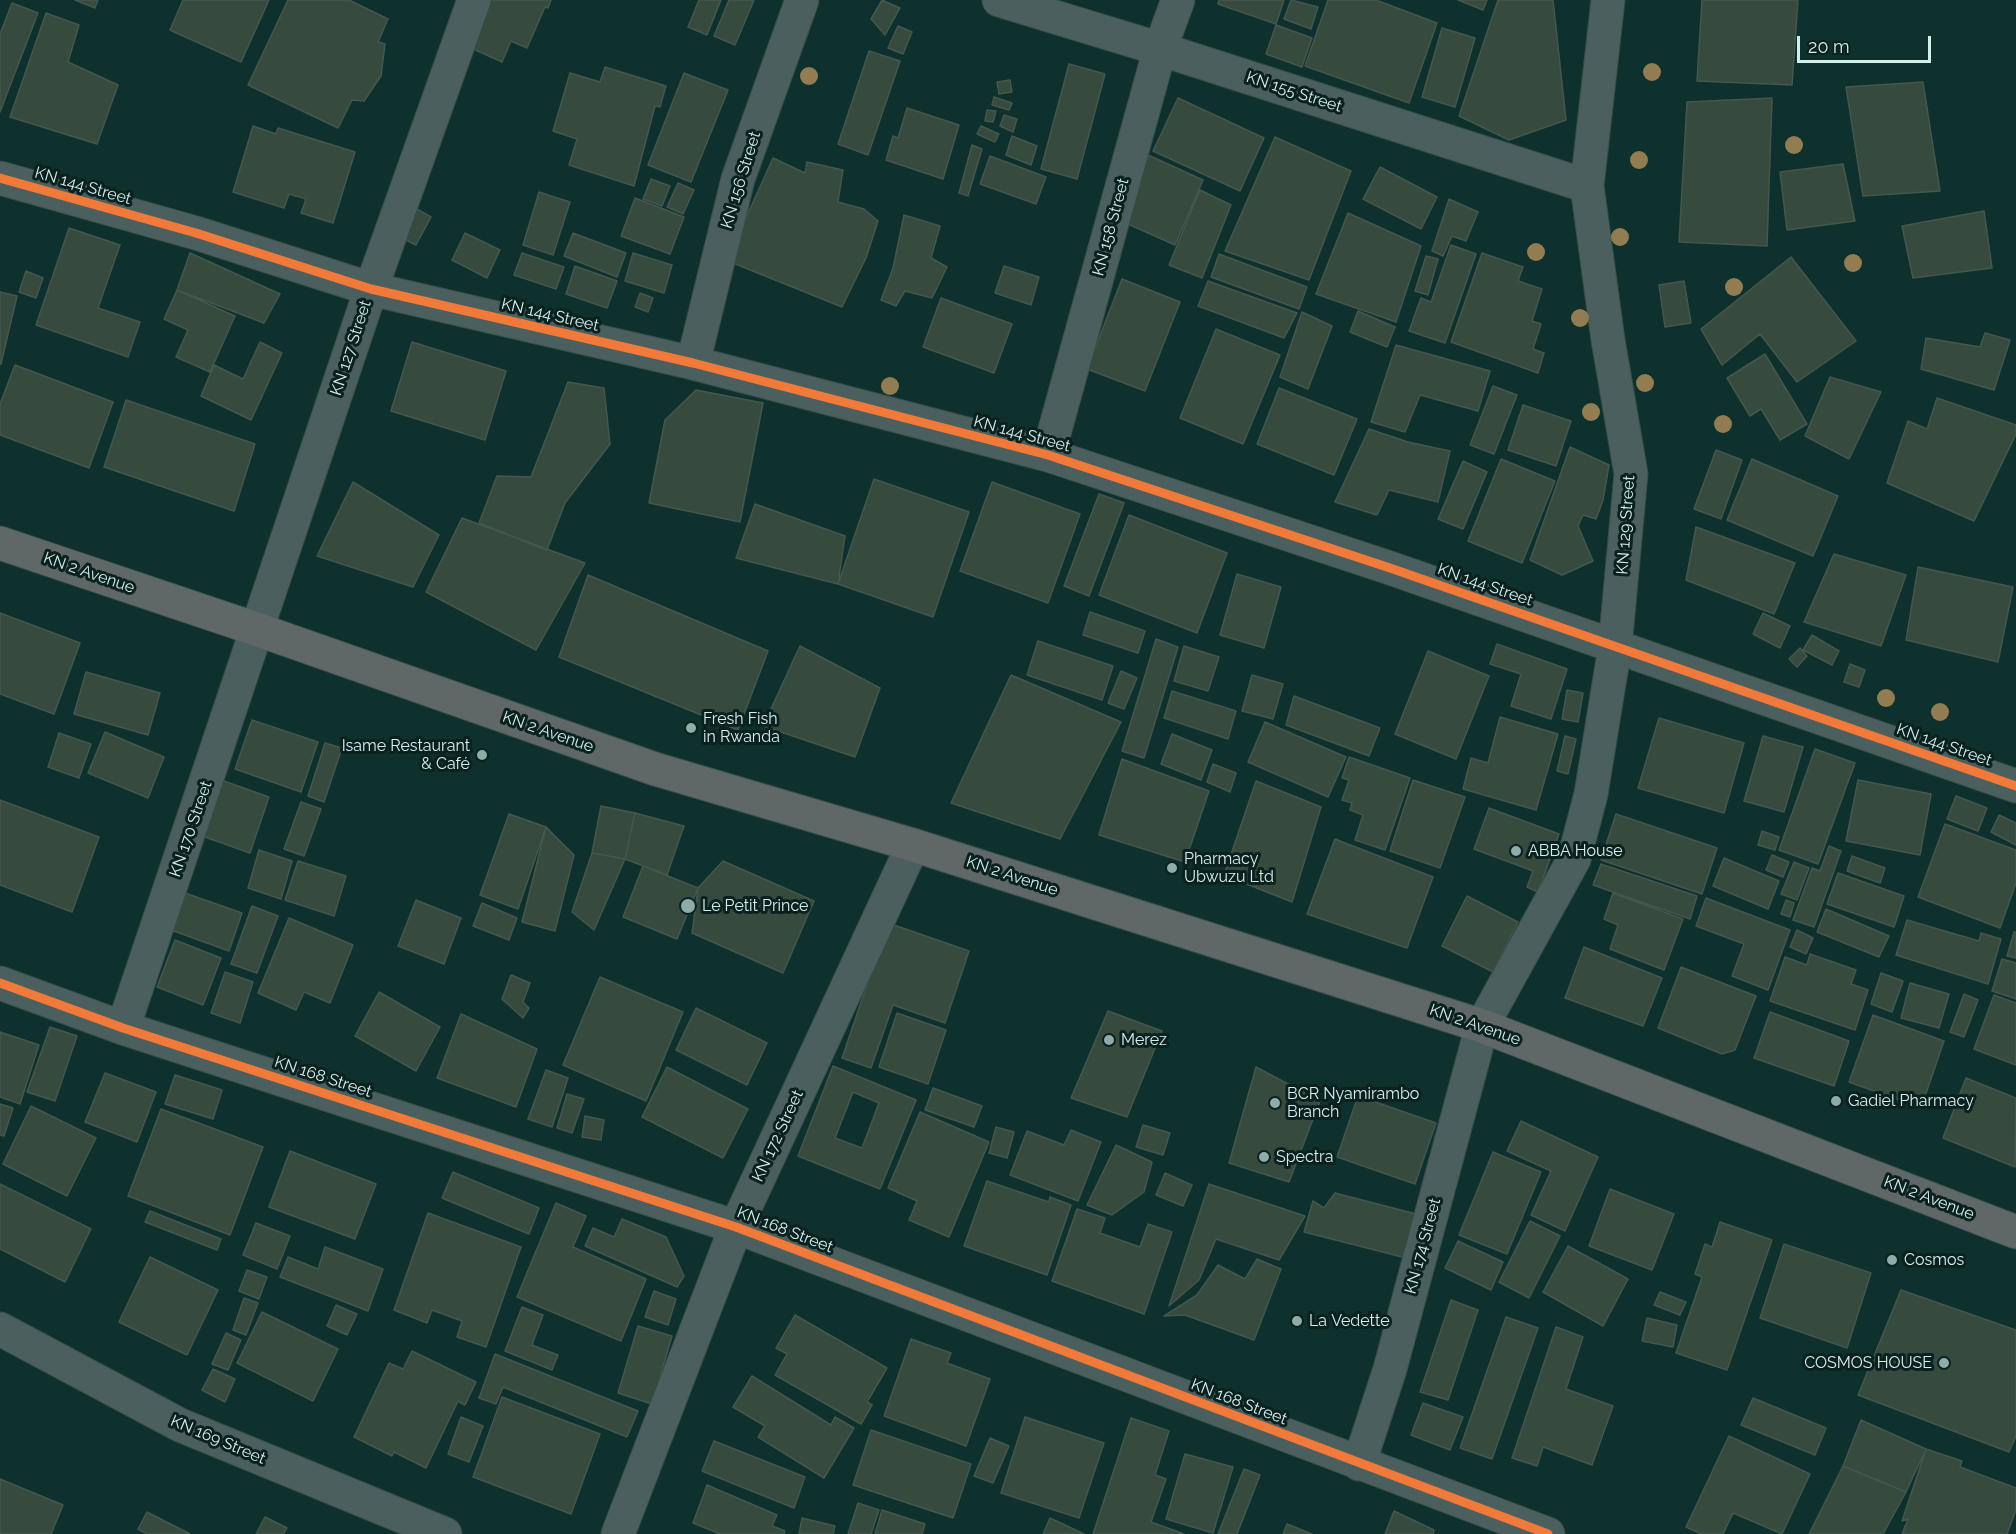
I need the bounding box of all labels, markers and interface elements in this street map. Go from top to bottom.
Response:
scale bar [1800,24,1934,62]
text: 20 m [1808,36,1850,57]
street label: KN 155 Street [1244,68,1344,116]
street label: KN 156 Street [717,129,765,231]
street label: KN 144 Street [33,163,133,209]
street label: KN 158 Street [1089,176,1133,278]
street label: KN 144 Street [499,294,601,336]
street label: KN 127 Street [327,298,375,398]
street label: KN 144 Street [971,412,1073,456]
street label: KN 129 Street [1613,475,1639,575]
street label: KN 2 Avenue [41,548,137,598]
street label: KN 144 Street [1435,560,1535,610]
street label: KN 2 Avenue [500,707,596,757]
place label: Fresh Fish in Rwanda [703,709,780,747]
street label: KN 144 Street [1894,720,1994,770]
marker: Fresh Fish in Rwanda [684,721,698,735]
place label: Isame Restaurant & Café [342,736,470,774]
marker: Isame Restaurant & Café [475,748,489,762]
street label: KN 170 Street [166,779,216,879]
place label: ABBA House [1528,841,1623,861]
marker: ABBA House [1509,844,1523,858]
place label: Pharmacy Ubwuzu Ltd [1184,849,1274,887]
street label: KN 2 Avenue [964,852,1060,900]
marker: Pharmacy Ubwuzu Ltd [1165,861,1179,875]
place label: Le Petit Prince [702,896,809,916]
marker: Le Petit Prince [679,897,697,915]
street label: KN 2 Avenue [1427,1000,1523,1050]
place label: Merez [1121,1030,1167,1050]
marker: Merez [1102,1033,1116,1047]
street label: KN 168 Street [272,1052,374,1102]
place label: BCR Nyamirambo Branch [1287,1084,1419,1122]
street label: KN 172 Street [748,1087,808,1185]
place label: Gadiel Pharmacy [1848,1091,1974,1111]
marker: Gadiel Pharmacy [1829,1094,1843,1108]
marker: BCR Nyamirambo Branch [1268,1096,1282,1110]
place label: Spectra [1276,1147,1333,1167]
marker: Spectra [1257,1150,1271,1164]
street label: KN 2 Avenue [1881,1172,1977,1224]
street label: KN 174 Street [1401,1196,1445,1296]
street label: KN 168 Street [734,1203,836,1257]
place label: Cosmos [1904,1250,1964,1270]
marker: Cosmos [1885,1253,1899,1267]
place label: La Vedette [1309,1311,1390,1331]
marker: La Vedette [1290,1314,1304,1328]
place label: COSMOS HOUSE [1804,1353,1932,1373]
marker: COSMOS HOUSE [1937,1356,1951,1370]
street label: KN 168 Street [1188,1375,1290,1429]
street label: KN 169 Street [168,1411,268,1469]

